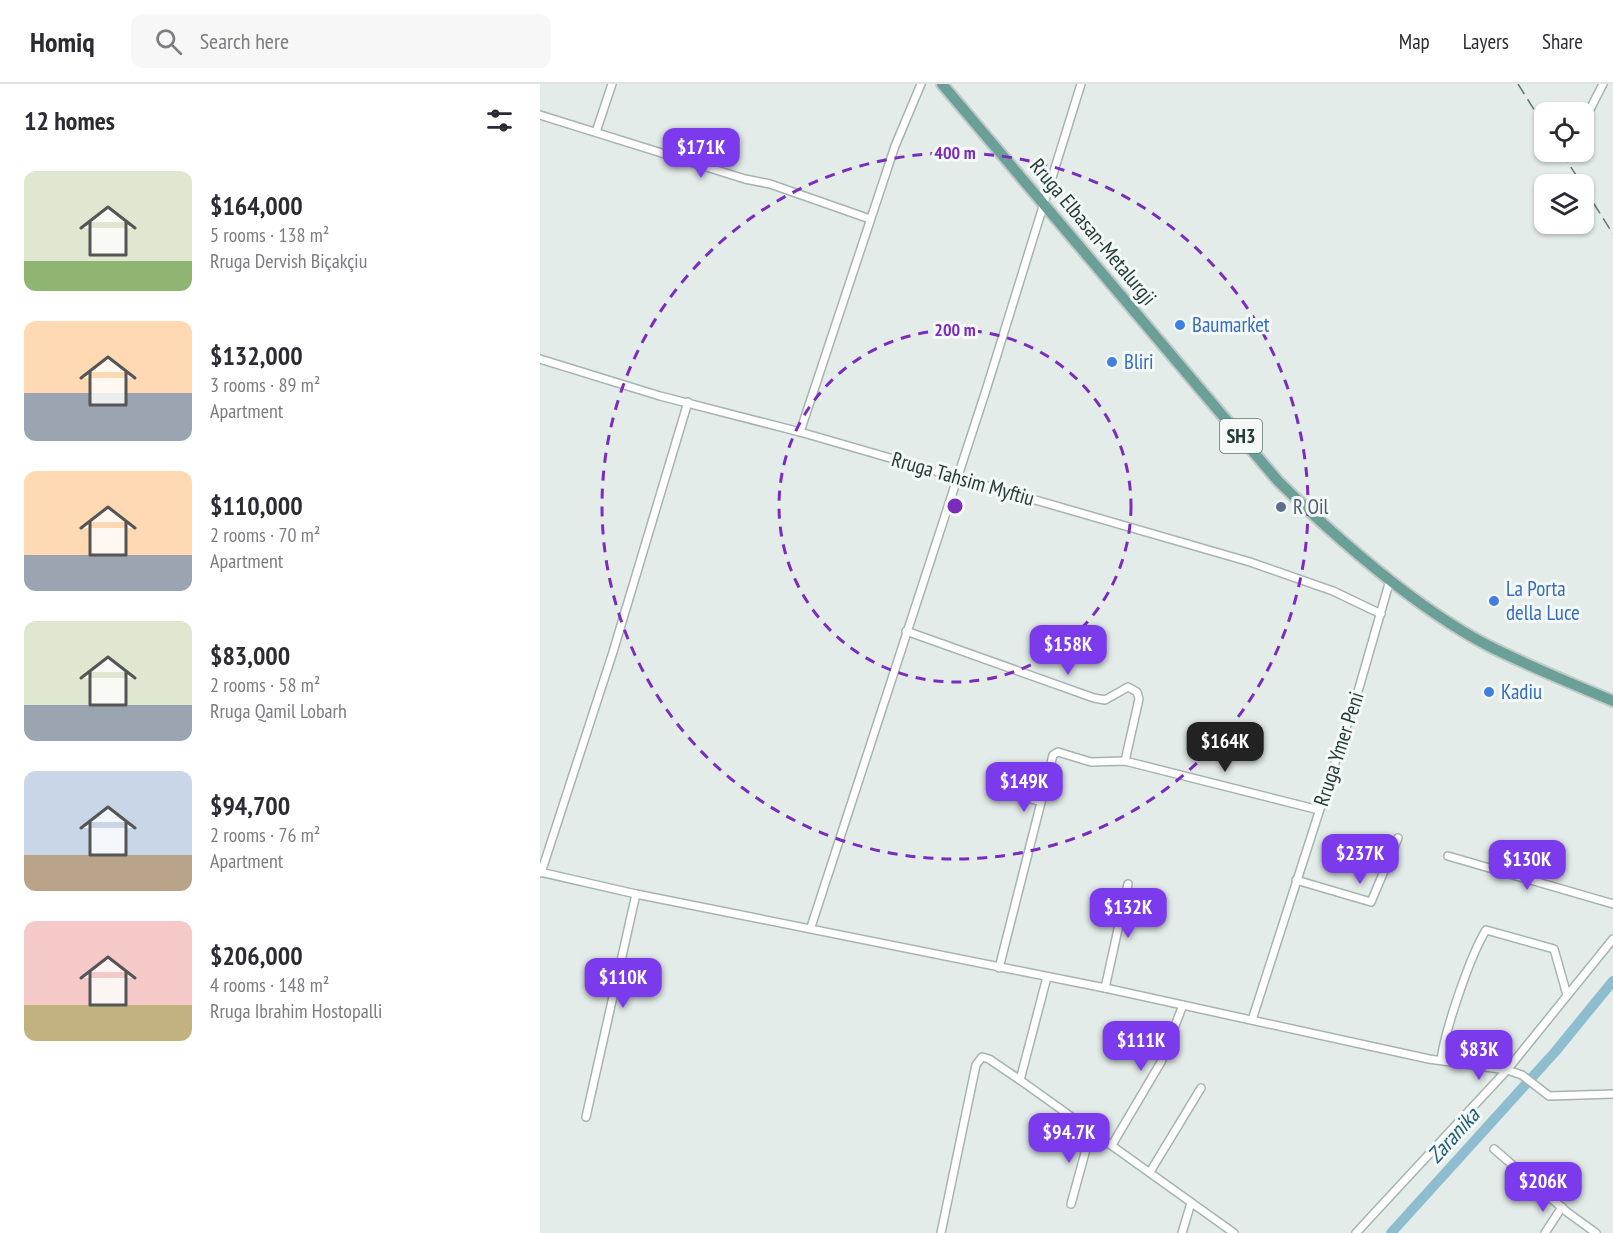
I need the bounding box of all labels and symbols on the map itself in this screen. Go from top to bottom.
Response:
pin: $171K [659,128,743,179]
text: 400 m [934,141,976,164]
street label: Rruga Elbasan-Metalurgji [1024,153,1163,311]
place label: Baumarket [1192,311,1270,338]
text: 200 m [934,318,976,341]
marker: Baumarket [1173,318,1187,332]
place label: Bliri [1124,348,1154,375]
marker: Bliri [1105,355,1119,369]
road number: SH3 [1220,419,1262,453]
street label: Rruga Tahsim Myftiu [889,445,1038,512]
place label: R Oil [1293,493,1329,520]
centre of rings [945,496,965,516]
marker: R Oil [1274,500,1288,514]
place label: La Porta della Luce [1506,575,1580,626]
marker: La Porta della Luce [1487,594,1501,608]
pin: $158K [1026,625,1110,676]
place label: Kadiu [1501,678,1542,705]
marker: Kadiu [1482,685,1496,699]
street label: Rruga Ymer Peni [1307,688,1370,809]
pin: $164K [1183,722,1267,773]
pin: $149K [982,762,1066,813]
pin: $237K [1318,834,1402,885]
pin: $130K [1485,840,1569,891]
pin: $132K [1086,888,1170,939]
pin: $110K [581,958,665,1009]
pin: $111K [1099,1021,1183,1072]
pin: $83K [1443,1030,1515,1081]
water label: Zaranika [1421,1101,1486,1168]
pin: $94.7K [1020,1113,1118,1164]
pin: $206K [1501,1162,1585,1213]

